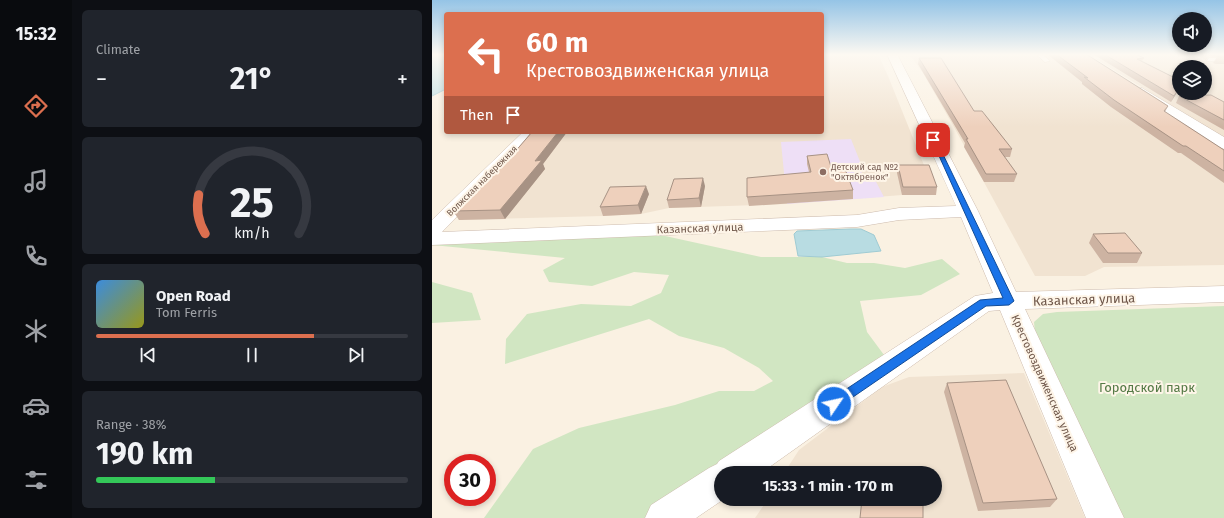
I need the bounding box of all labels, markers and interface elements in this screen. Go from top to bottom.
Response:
map controls [1172,12,1212,100]
button: sound [1172,12,1212,52]
text: 15:32 [15,23,57,45]
text: 60 m [526,26,588,59]
icon: left [460,28,512,80]
text: Climate [96,42,140,57]
text: Крестовоздвиженская улица [526,60,769,82]
button: layers [1172,60,1212,100]
text: 21° [230,61,274,97]
text: − [96,66,107,93]
text: + [397,66,408,93]
icon: directions [22,92,50,120]
icon: arrive [502,104,524,126]
text: Then [460,106,494,124]
pin [916,123,950,157]
icon: arrive [922,129,944,151]
street label: Волжская набережная [445,144,519,218]
place label: Детский сад №2 "Октябренок" [830,162,898,182]
icon: music [22,167,50,195]
marker: Детский сад №2 "Октябренок" [818,167,828,177]
text: 25 [230,177,274,227]
street label: Казанская улица [656,220,744,237]
text: km/h [234,224,270,241]
icon: phone [22,242,50,270]
text: Open Road [156,287,231,305]
street label: Казанская улица [1033,290,1135,309]
text: Tom Ferris [156,305,217,320]
street label: Крестовоздвиженская улица [1008,313,1081,454]
icon: climate [22,317,50,345]
icon: previous [137,344,159,366]
icon: pause [241,344,263,366]
icon: next [345,344,367,366]
park label: Городской парк [1099,380,1195,395]
position arrow [813,383,855,425]
icon: car [22,392,50,420]
text: Range · 38% [96,417,166,432]
text: 190 km [96,436,193,472]
speed limit sign: 30 [444,454,496,506]
icon: filters [22,466,50,494]
text: 15:33 · 1 min · 170 m [763,477,893,495]

